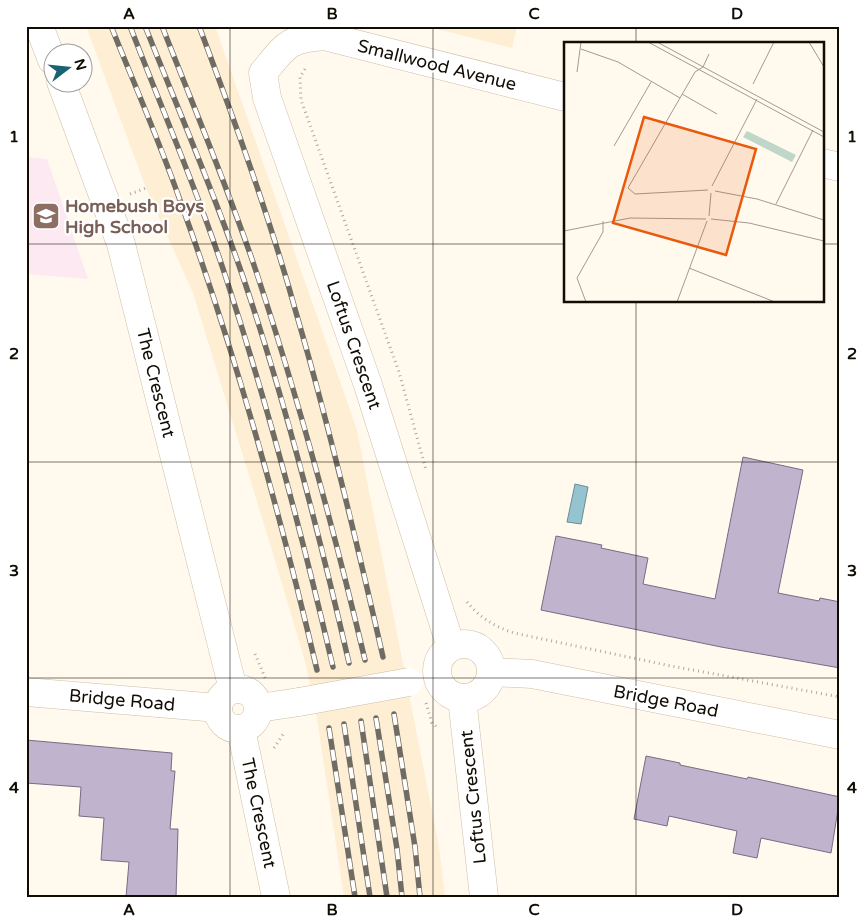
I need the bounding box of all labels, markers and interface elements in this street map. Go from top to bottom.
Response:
text: A [123,4,135,24]
text: B [326,4,338,24]
text: C [528,4,540,24]
text: D [731,4,743,24]
street label: Smallwood Avenue [355,35,519,95]
north arrow [42,42,92,92]
inset map [564,42,824,302]
text: N [70,57,90,72]
text: 1 [9,127,19,147]
text: 1 [847,127,857,147]
place label: Homebush Boys High School [65,195,204,238]
school or university icon: Homebush Boys High School [31,201,61,231]
street label: Loftus Crescent [322,278,386,412]
street label: The Crescent [132,326,180,440]
text: 2 [9,344,19,364]
text: 2 [847,344,857,364]
text: 3 [9,561,19,581]
text: 3 [847,561,857,581]
street label: Bridge Road [612,680,720,722]
street label: Bridge Road [68,684,176,716]
street label: Loftus Crescent [455,729,491,865]
street label: The Crescent [237,756,281,870]
text: 4 [9,778,19,798]
text: 4 [847,778,857,798]
text: A [123,900,135,920]
text: B [326,900,338,920]
text: C [528,900,540,920]
text: D [731,900,743,920]

